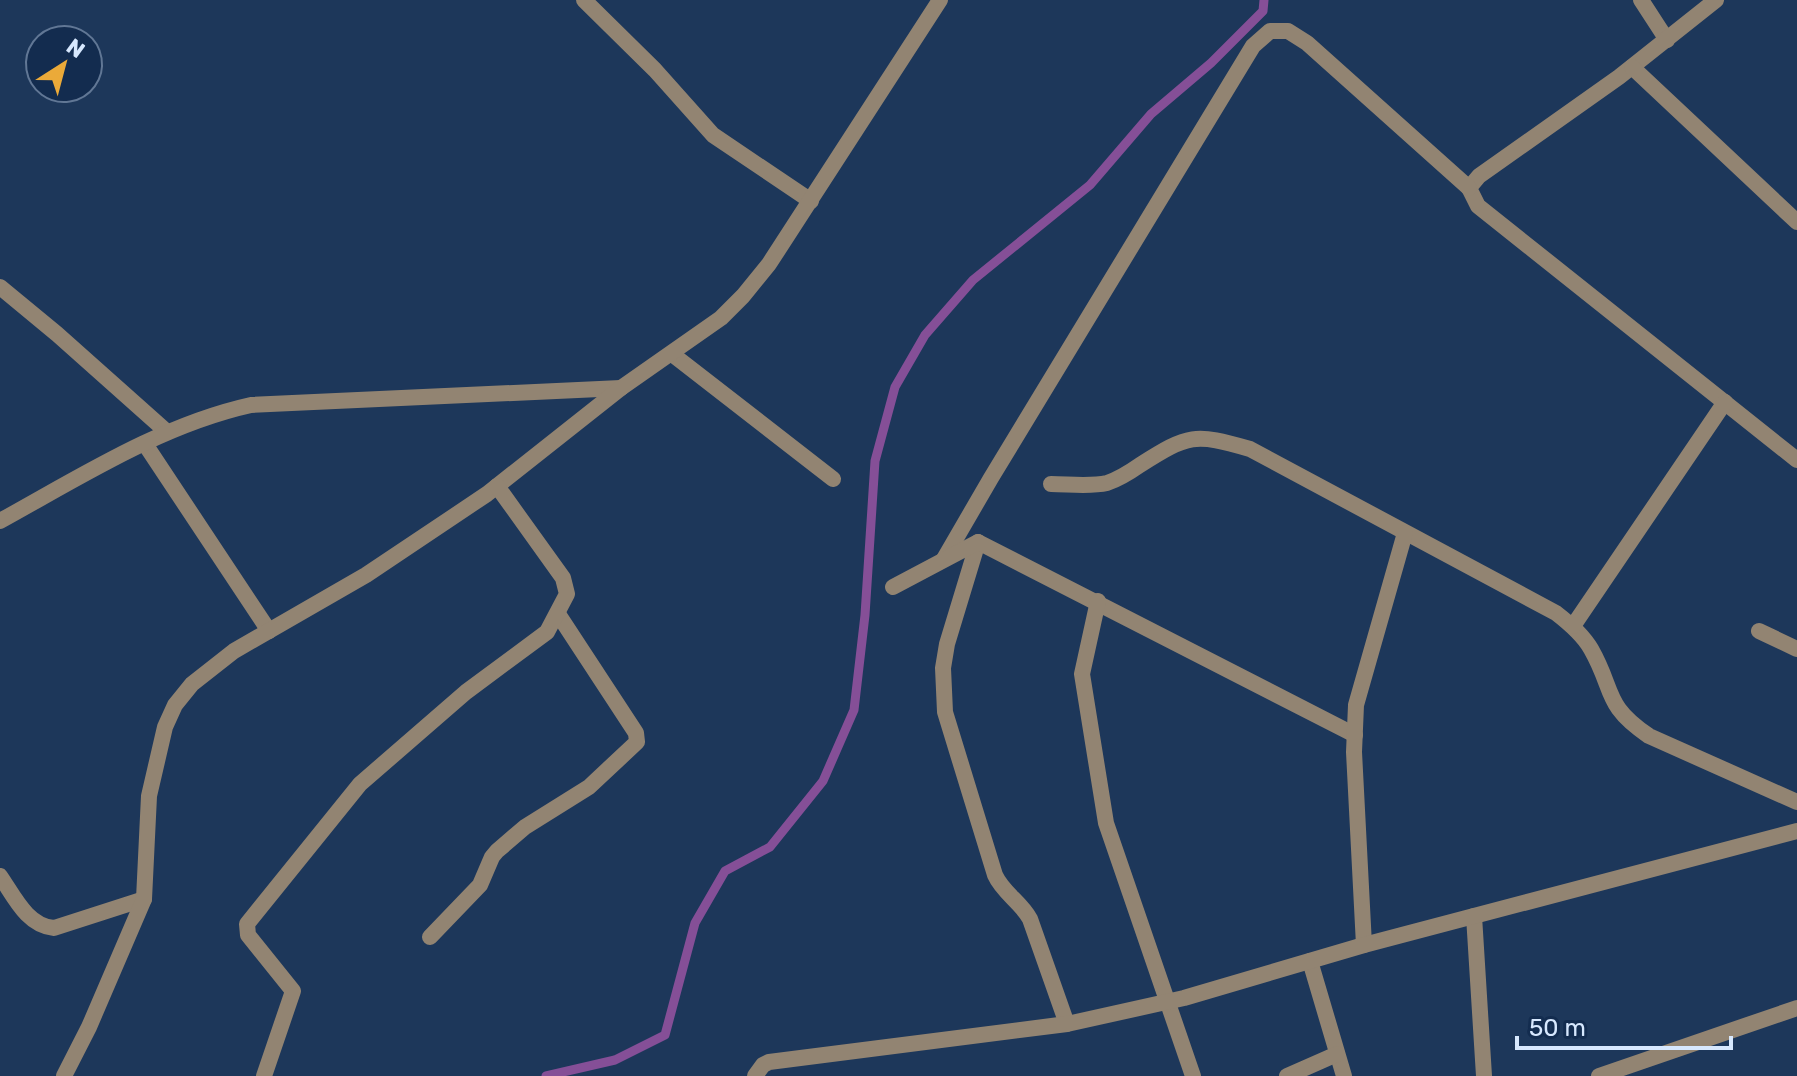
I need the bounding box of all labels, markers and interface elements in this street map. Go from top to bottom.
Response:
north arrow [24,24,104,104]
text: N [61,33,90,64]
scale bar [1517,1000,1731,1050]
text: 50 m [1529,1014,1586,1042]

